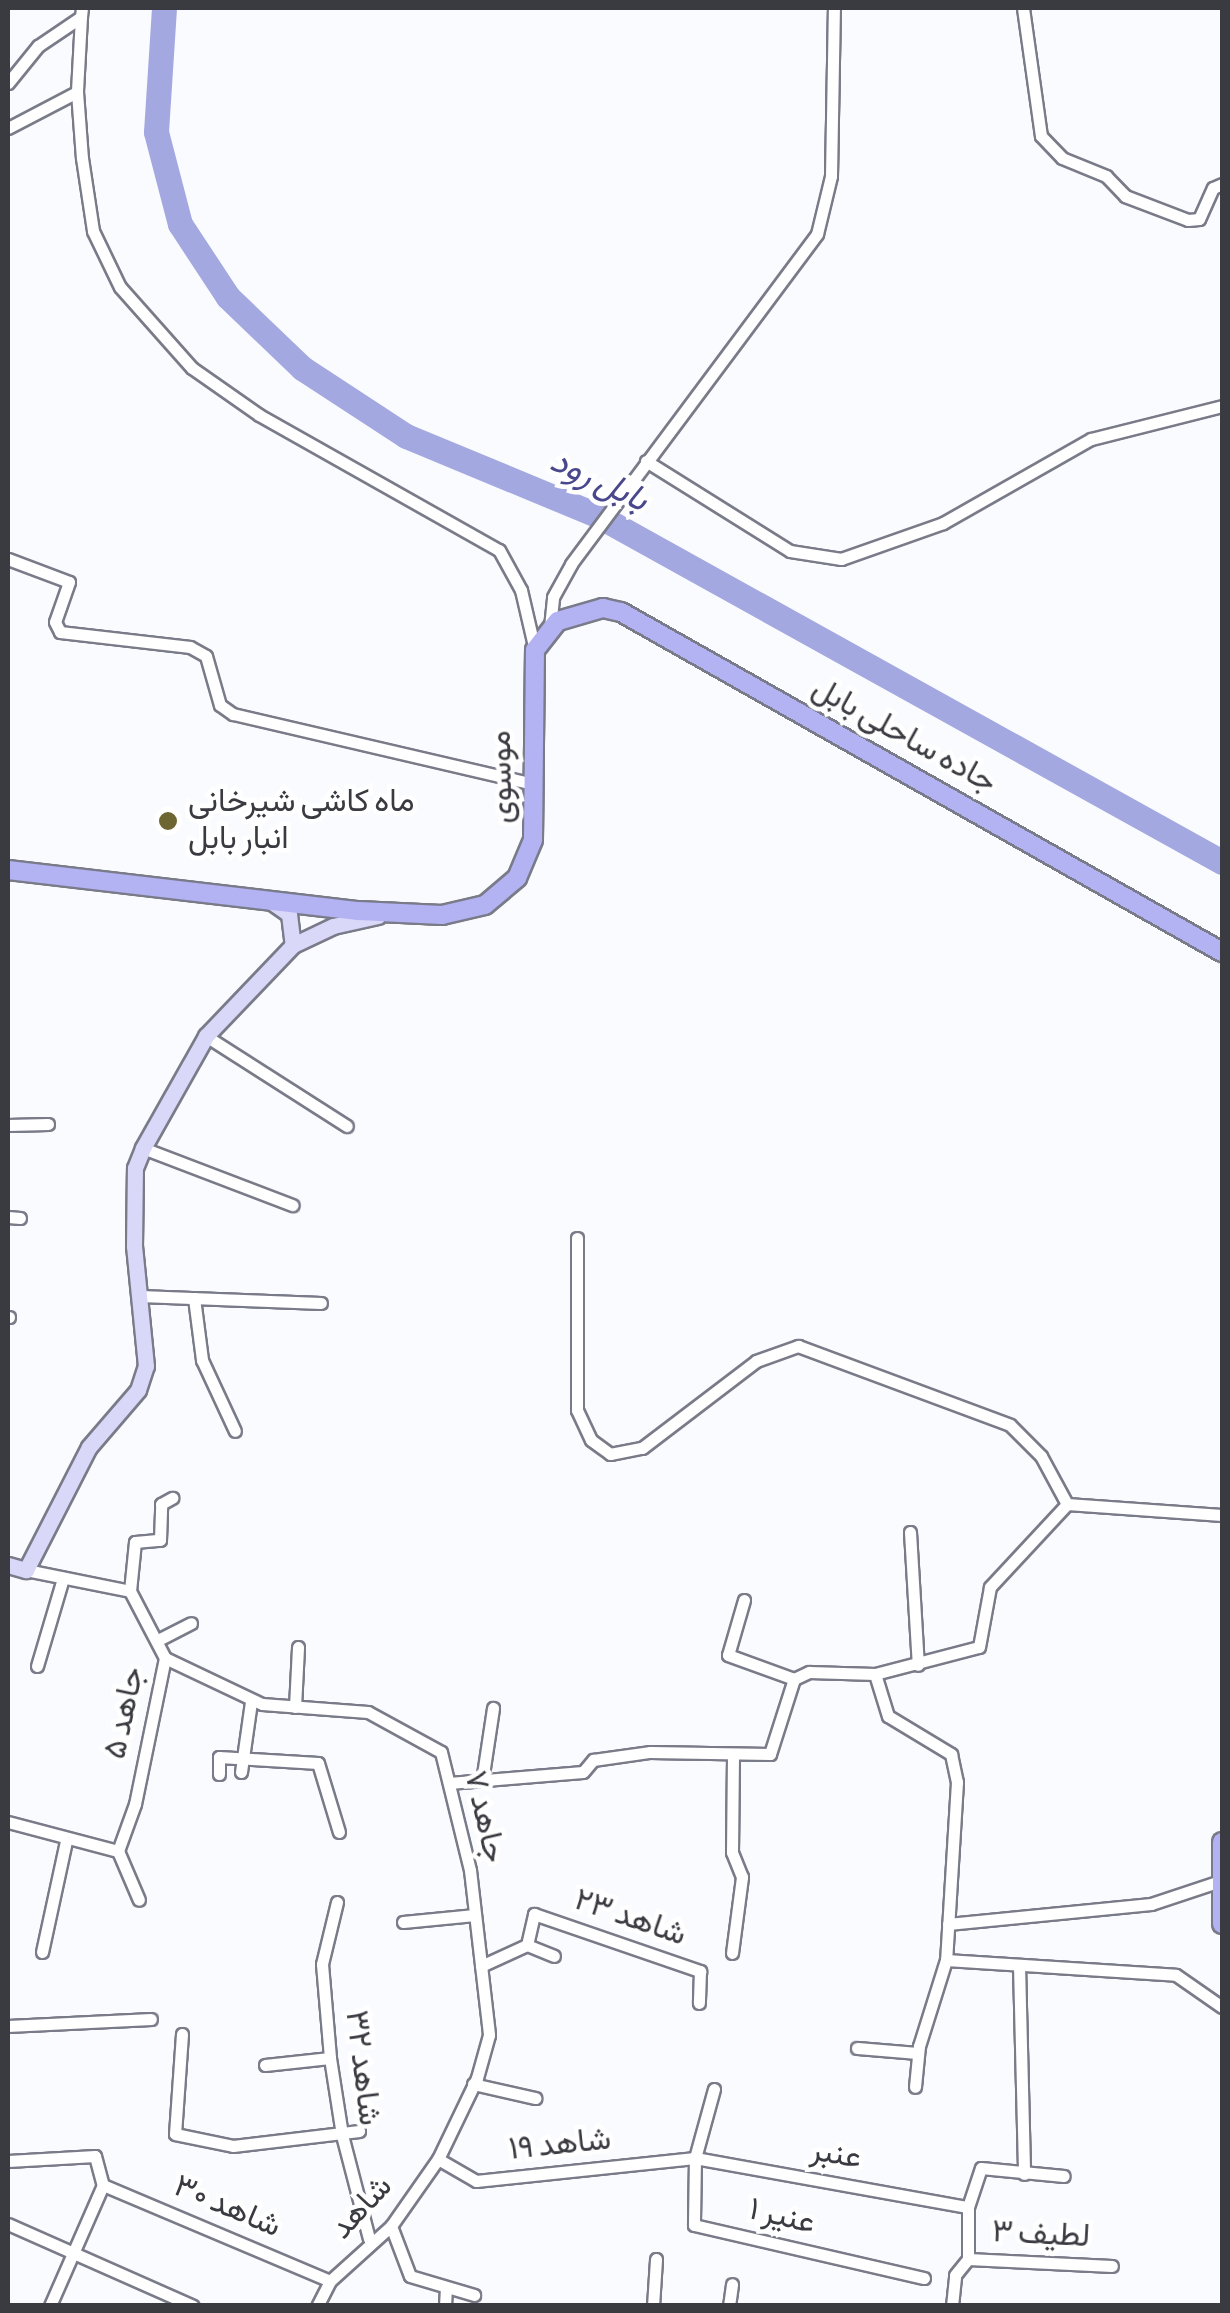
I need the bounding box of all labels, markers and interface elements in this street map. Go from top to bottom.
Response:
water label: بابل رود [544,440,654,522]
street label: جاده ساحلی بابل [805,670,1003,802]
street label: موسوی [482,730,522,824]
place label: ماه کاشی شیرخانی انبار بابل [188,784,415,859]
marker: ماه کاشی شیرخانی انبار بابل [157,810,179,832]
street label: جاهد ۵ [97,1664,153,1762]
street label: جاهد ۷ [455,1767,513,1867]
street label: شاهد ۲۳ [569,1881,691,1955]
street label: شاهد ۳۲ [336,2008,388,2128]
street label: شاهد ۱۹ [507,2121,613,2169]
street label: عنبر [808,2132,864,2178]
street label: شاهد ۳۰ [168,2167,286,2247]
street label: شاهد [323,2168,401,2248]
street label: عنیر ۱ [745,2191,819,2243]
street label: لطیف ۳ [991,2213,1091,2257]

